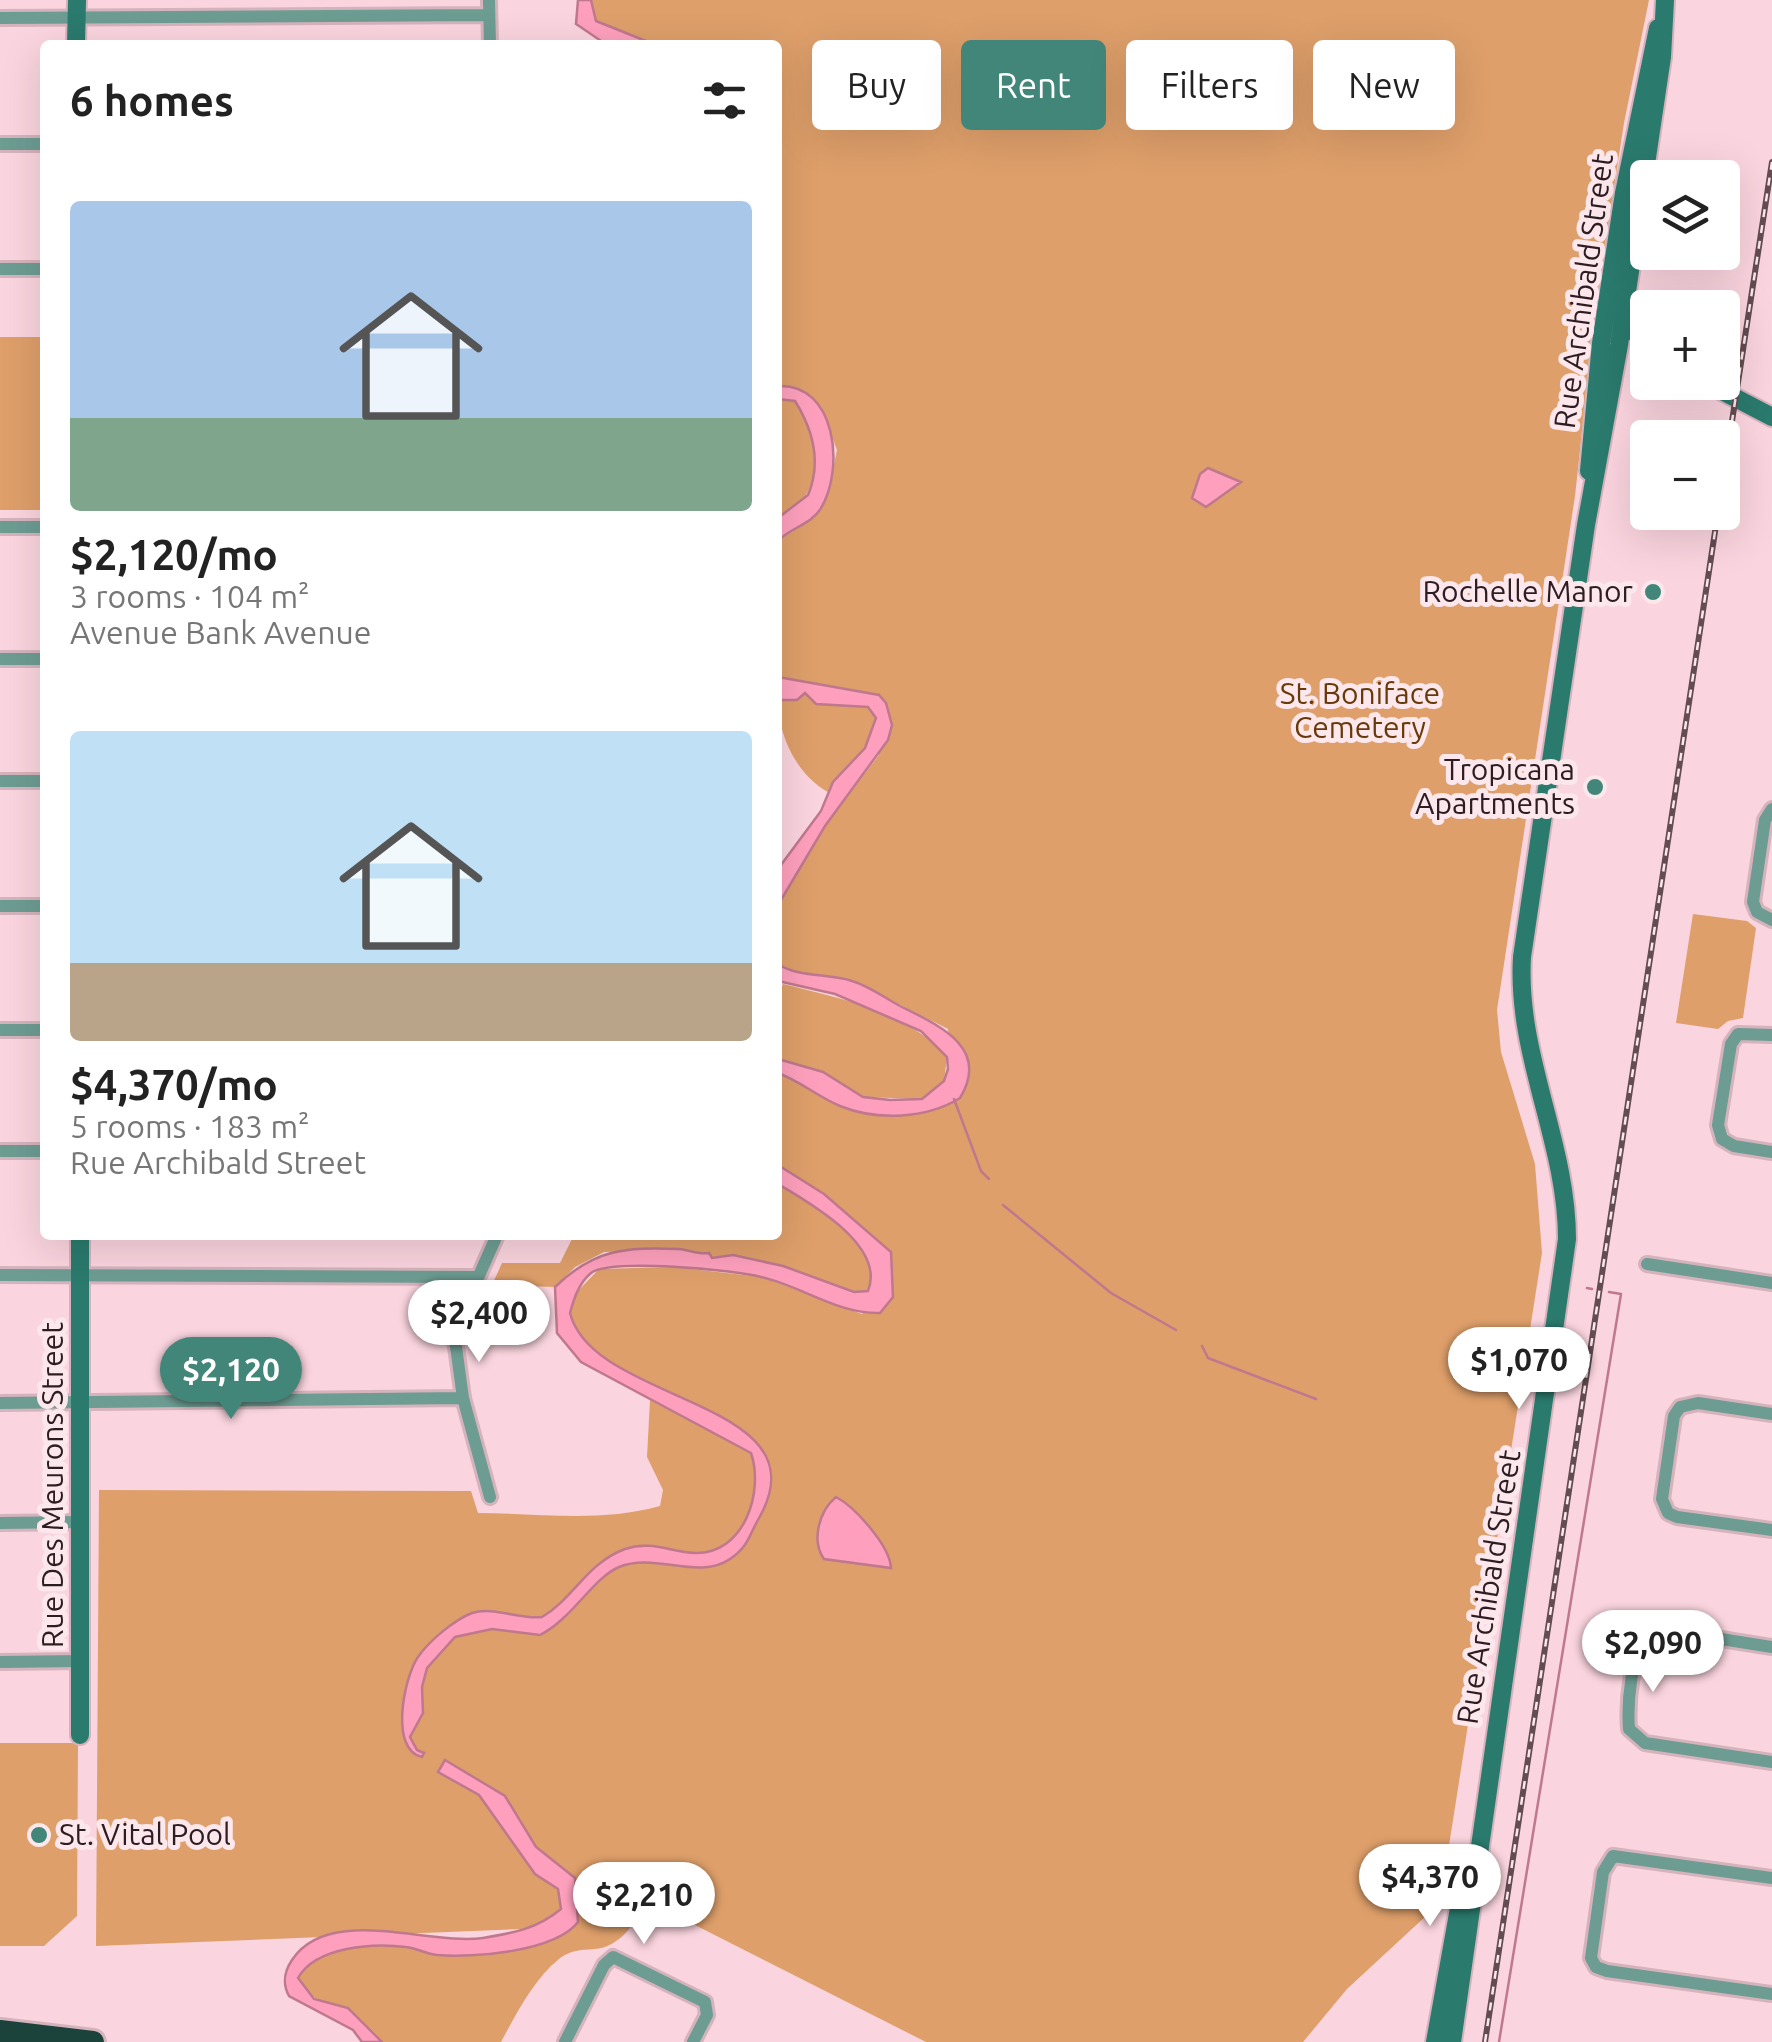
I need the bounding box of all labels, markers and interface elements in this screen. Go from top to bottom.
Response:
chip: Buy [812,40,941,130]
chip: Rent [961,40,1106,130]
chip: Filters [1126,40,1293,130]
chip: New [1313,40,1455,130]
icon: filters [697,73,752,128]
text: 6 homes [70,77,234,124]
street label: Rue Archibald Street [1547,151,1619,431]
map controls [1630,160,1740,530]
button: layers [1630,160,1740,270]
icon: home [321,266,501,446]
button: + [1630,290,1740,400]
button: − [1630,420,1740,530]
text: $2,120/mo [70,531,278,578]
place label: Rochelle Manor [1422,574,1634,608]
text: 3 rooms · 104 m² [70,578,310,614]
marker: Rochelle Manor [1642,581,1664,603]
text: Avenue Bank Avenue [70,614,371,650]
park label: St. Boniface Cemetery [1280,676,1440,744]
place label: Tropicana Apartments [1415,752,1575,820]
marker: Tropicana Apartments [1584,776,1606,798]
icon: home [321,796,501,976]
text: $4,370/mo [70,1061,278,1108]
text: 5 rooms · 183 m² [70,1108,310,1144]
text: Rue Archibald Street [70,1144,366,1180]
pin: $2,400 [398,1280,560,1365]
text: $2,400 [430,1294,528,1330]
street label: Rue Des Meurons Street [35,1322,69,1648]
pin: $1,070 [1438,1327,1600,1412]
pin: $2,120 [150,1337,312,1422]
text: $1,070 [1470,1341,1568,1377]
text: $2,120 [182,1351,280,1387]
street label: Rue Archibald Street [1450,1447,1527,1727]
pin: $2,090 [1572,1610,1734,1695]
text: $2,090 [1604,1624,1702,1660]
place label: St. Vital Pool [59,1817,231,1851]
marker: St. Vital Pool [28,1824,50,1846]
pin: $4,370 [1349,1844,1511,1929]
text: $4,370 [1381,1858,1479,1894]
pin: $2,210 [563,1862,725,1947]
text: $2,210 [595,1876,693,1912]

